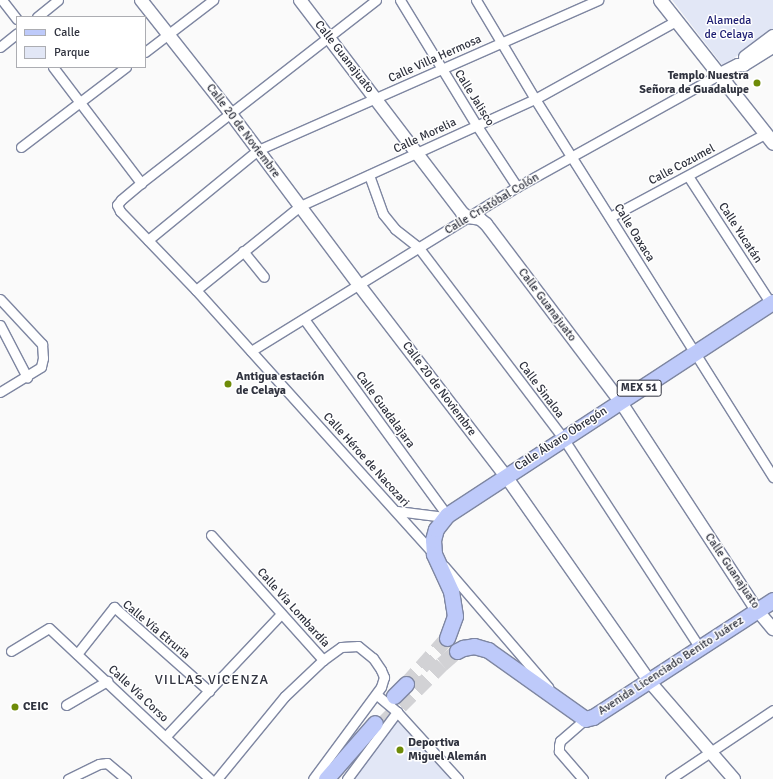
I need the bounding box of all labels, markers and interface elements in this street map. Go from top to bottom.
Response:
park label: Alameda de Celaya [704,14,754,42]
legend [16,16,146,68]
street label: Calle Guanajuato [311,18,377,96]
text: Calle [54,25,80,40]
street label: Calle Villa Hermosa [386,32,484,86]
text: Parque [54,45,90,60]
street label: Calle Jalisco [451,67,497,129]
place label: Templo Nuestra Señora de Guadalupe [639,69,749,97]
marker: Templo Nuestra Señora de Guadalupe [752,78,762,88]
street label: Calle 20 de Noviembre [203,81,283,181]
street label: Calle Morelia [391,115,459,157]
street label: Calle Cozumel [646,142,718,188]
street label: Calle Cristóbal Colón [442,170,542,238]
street label: Calle Yucatán [715,200,765,266]
street label: Calle Oaxaca [610,201,658,265]
street label: Calle Guanajuato [515,266,579,344]
street label: Calle 20 de Noviembre [399,339,479,439]
street label: Calle Sinaloa [515,359,567,421]
street label: Calle Guadalajara [352,369,418,451]
place label: Antigua estación de Celaya [236,370,324,398]
marker: Antigua estación de Celaya [223,379,233,389]
road number: MEX 51 [616,379,662,397]
street label: Calle Álvaro Obregón [512,404,610,474]
street label: Calle Héroe de Nacozari [320,410,412,510]
street label: Calle Guanajuato [701,531,763,611]
street label: Calle Vía Lombardía [254,565,332,651]
street label: Calle Vía Etruria [119,598,193,662]
street label: Avenida Licenciado Benito Juárez [596,613,746,719]
street label: Calle Vía Corso [105,663,171,725]
district label: VILLAS VICENZA [155,672,269,688]
place label: CEIC [23,700,48,714]
marker: CEIC [10,702,20,712]
place label: Deportiva Miguel Alemán [408,736,486,764]
marker: Deportiva Miguel Alemán [395,745,405,755]

